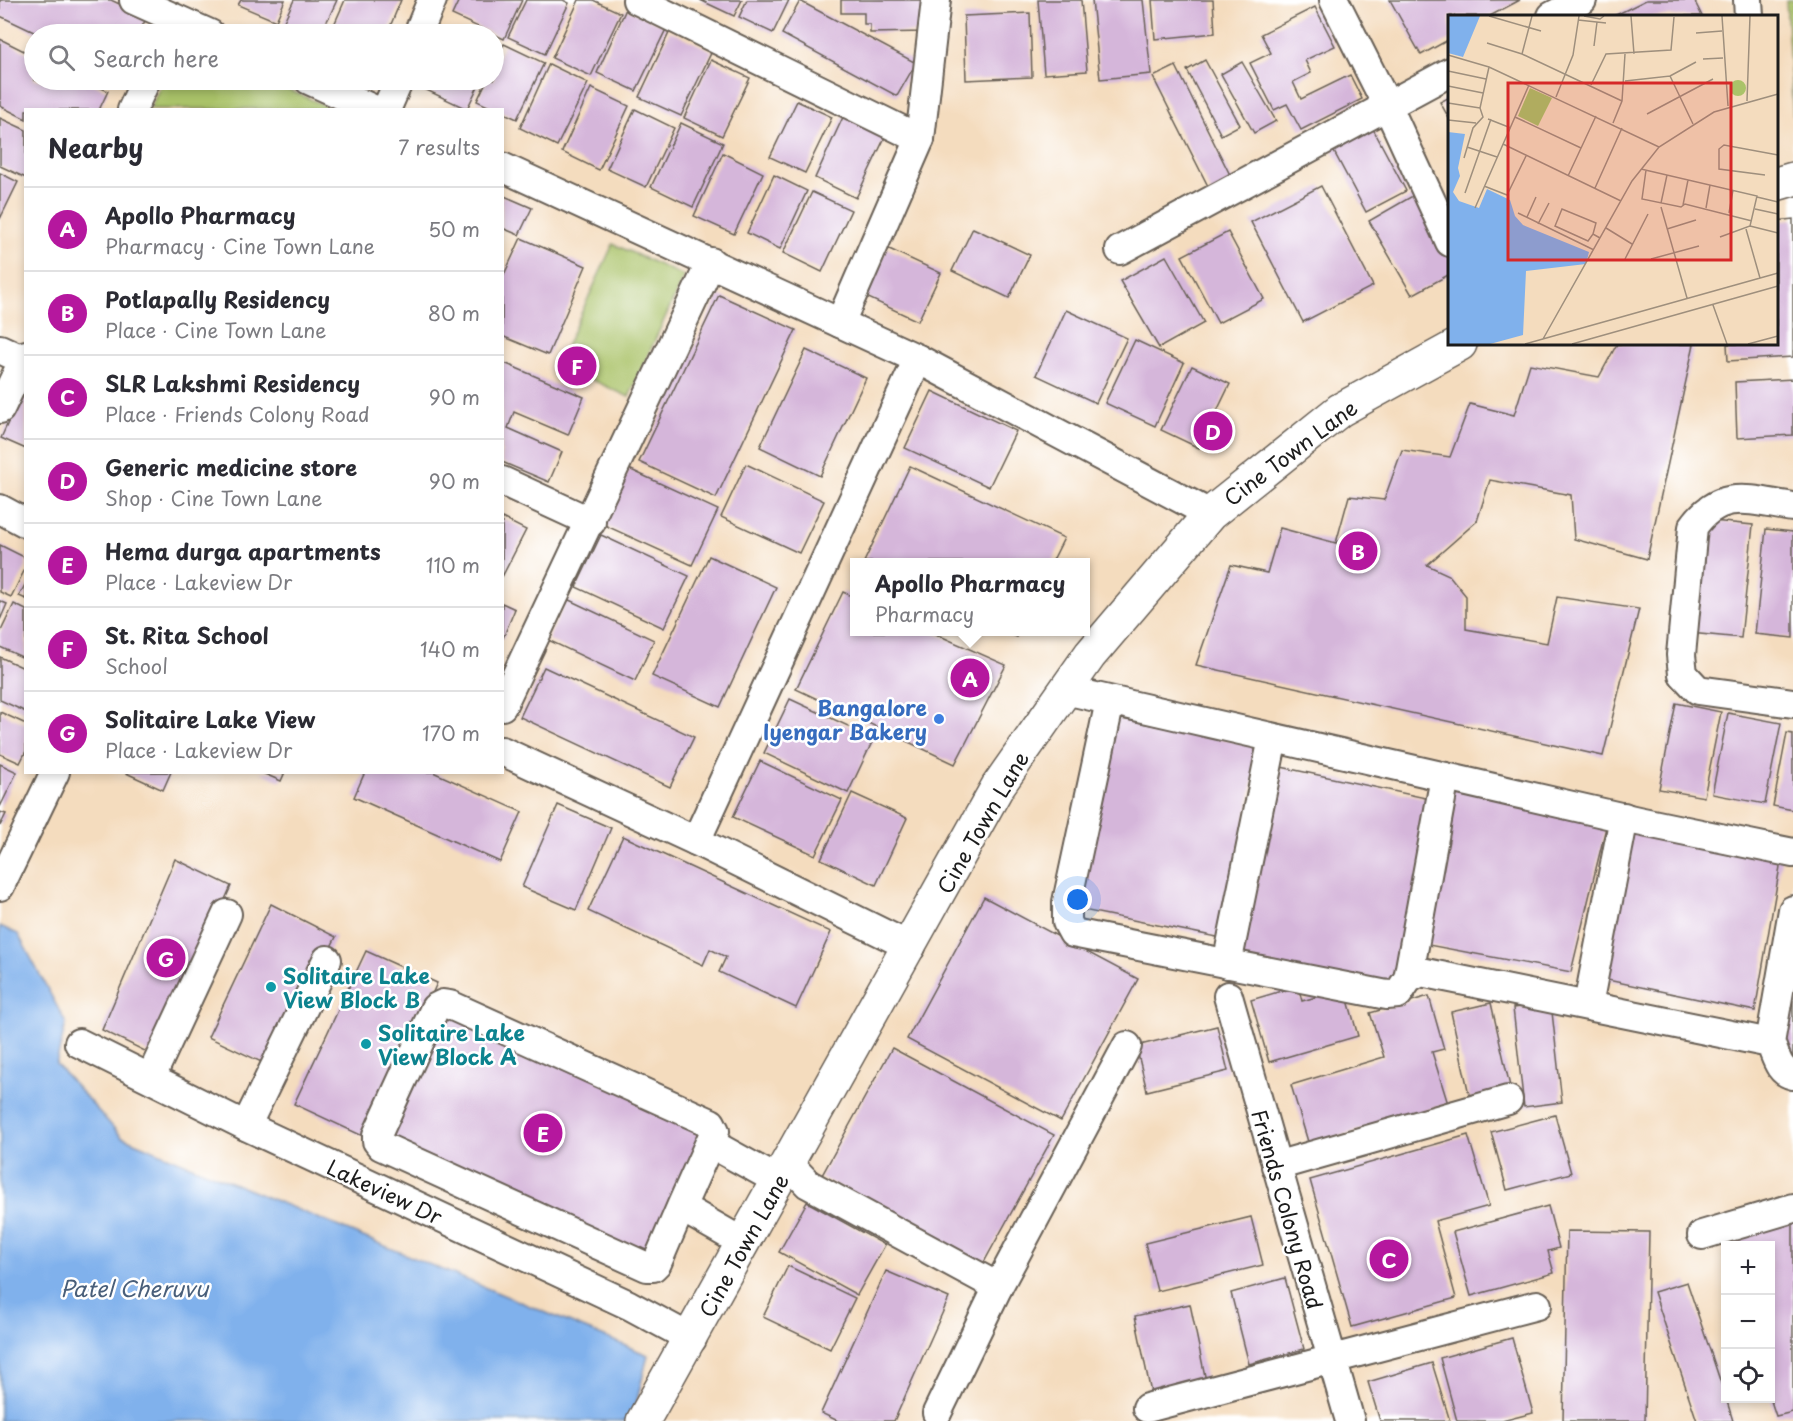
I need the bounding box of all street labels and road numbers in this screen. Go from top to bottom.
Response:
street label: Cine Town Lane [1216,391,1364,513]
street label: Cine Town Lane [928,745,1036,899]
street label: Friends Colony Road [1244,1105,1332,1313]
street label: Lakeview Dr [322,1150,448,1232]
street label: Cine Town Lane [690,1167,796,1323]

